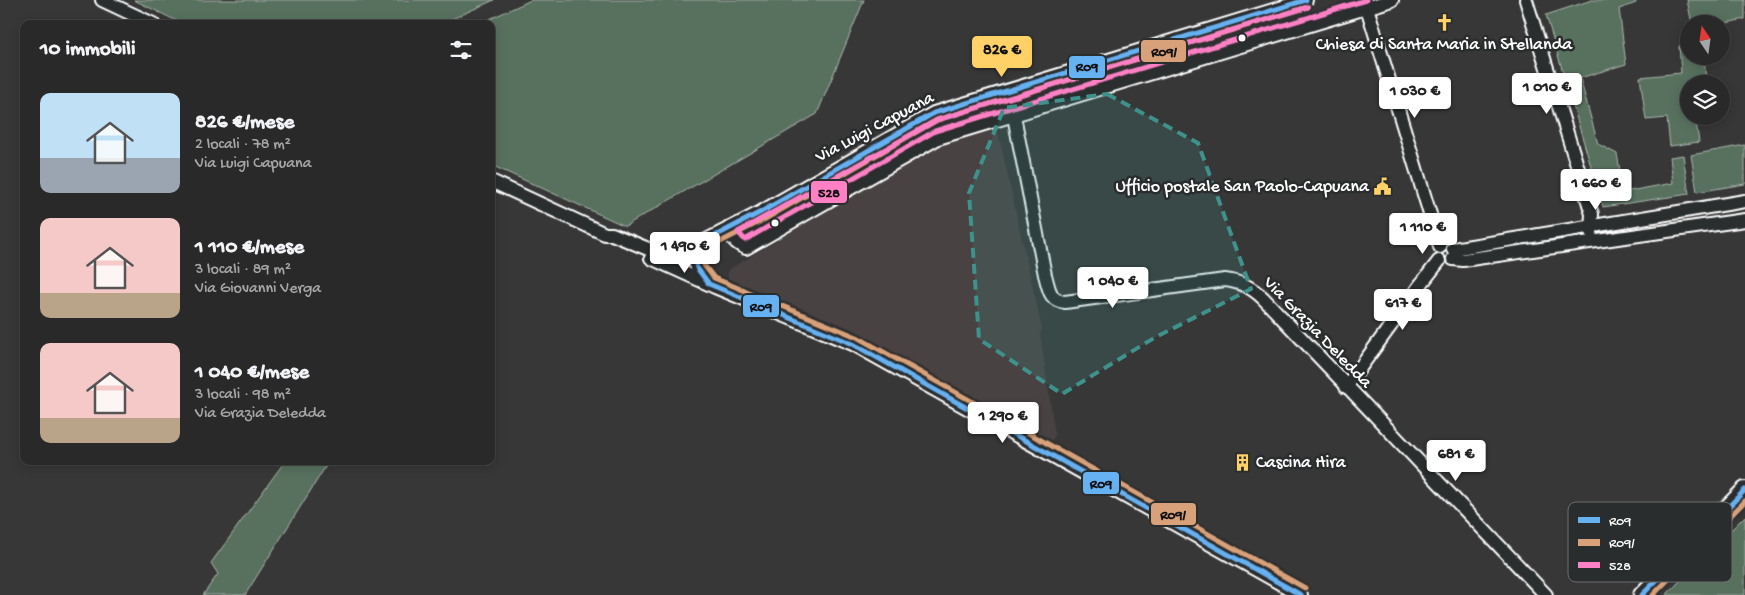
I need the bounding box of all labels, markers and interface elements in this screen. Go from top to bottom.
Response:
church icon: Chiesa di Santa Maria in Stellanda [1434,12,1454,32]
north arrow [1680,15,1730,65]
map controls [1680,15,1730,125]
unlabelled marker [1237,33,1247,43]
place label: Chiesa di Santa Maria in Stellanda [1316,35,1573,56]
icon: filters [447,36,475,64]
pin: 826 € [967,36,1037,78]
text: 10 immobili [40,38,135,63]
line badge: R09/ [1140,39,1187,63]
text: 826 € [983,42,1021,61]
text: R09/ [1150,45,1177,62]
line badge: R09 [1068,55,1106,79]
text: R09 [1075,60,1098,77]
pin: 1 010 € [1501,72,1593,115]
button: layers [1680,75,1730,125]
pin: 1 030 € [1369,76,1461,119]
text: 1 010 € [1523,79,1571,98]
text: 1 030 € [1390,83,1440,102]
street label: Via Luigi Capuana [811,87,939,169]
text: 826 €/mese [195,111,294,136]
icon: home [80,113,140,173]
text: 2 locali · 78 m² [195,136,291,155]
text: Via Luigi Capuana [195,155,312,174]
pin: 1 660 € [1550,168,1642,211]
text: 1 660 € [1572,175,1620,194]
place label: Ufficio postale San Paolo-Capuana [1115,177,1370,198]
public building icon: Ufficio postale San Paolo-Capuana [1373,177,1393,197]
line badge: 528 [810,180,848,204]
text: 528 [818,186,840,203]
pin: 1 110 € [1377,212,1469,255]
unlabelled marker [770,218,780,228]
text: 1 110 € [1400,219,1446,238]
pin: 1 490 € [639,232,731,274]
text: 1 110 €/mese [195,236,304,261]
icon: home [80,238,140,298]
text: 1 490 € [661,238,709,257]
text: 3 locali · 89 m² [195,261,291,280]
pin: 1 040 € [1067,266,1159,309]
street label: Via Grazia Deledda [1258,272,1376,394]
text: 1 040 € [1088,273,1138,292]
text: Via Giovanni Verga [195,280,321,299]
pin: 617 € [1368,288,1438,331]
line badge: R09 [742,294,780,318]
text: 617 € [1385,295,1421,314]
text: R09 [749,300,772,317]
text: 1 040 €/mese [195,361,309,386]
icon: home [80,363,140,423]
text: 3 locali · 98 m² [195,386,291,405]
pin: 1 290 € [957,402,1049,444]
text: Via Grazia Deledda [195,405,326,424]
text: 1 290 € [979,408,1027,427]
pin: 681 € [1421,440,1491,482]
text: 681 € [1438,446,1474,465]
building icon: Cascina Hira [1232,453,1252,473]
place label: Cascina Hira [1256,453,1347,474]
line badge: R09 [1082,471,1120,495]
text: R09 [1089,477,1112,494]
line badge: R09/ [1150,502,1197,526]
legend [1568,502,1732,582]
text: R09/ [1159,508,1186,525]
text: R09 [1609,514,1631,531]
text: R09/ [1609,536,1635,553]
text: 528 [1609,559,1631,576]

